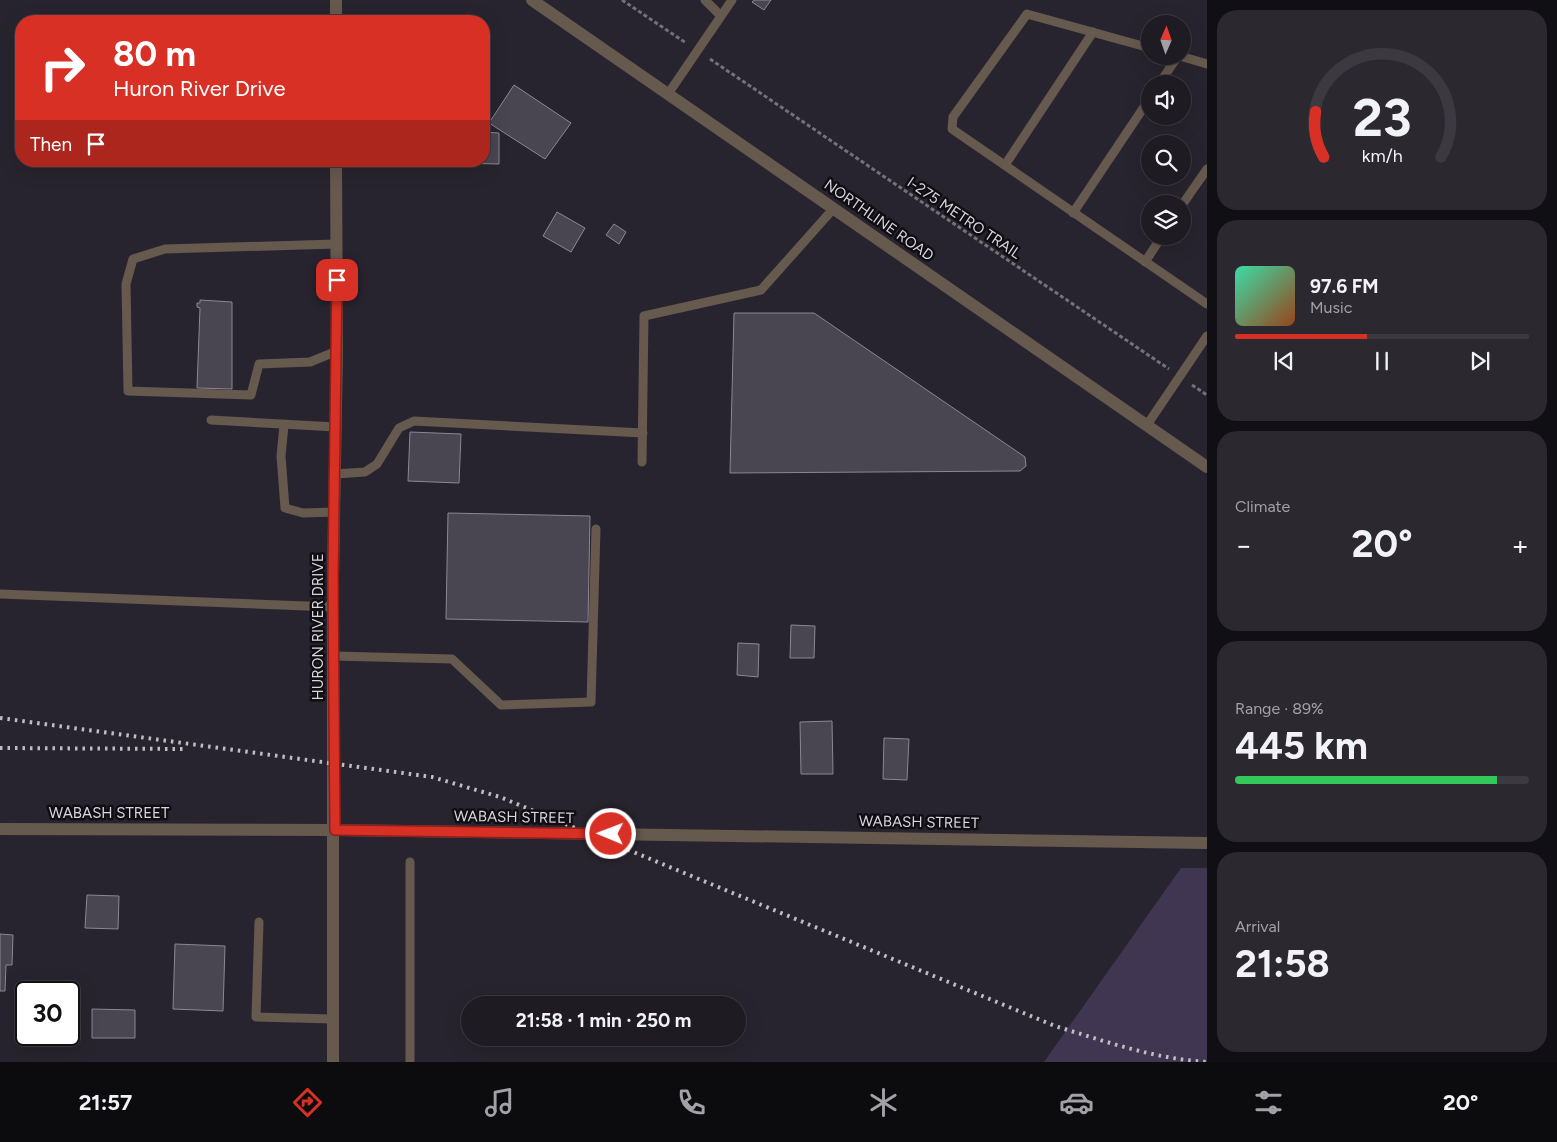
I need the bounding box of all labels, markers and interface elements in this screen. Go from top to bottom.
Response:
north arrow [1141,15,1191,65]
map controls [1141,15,1191,245]
text: 80 m [113,33,196,75]
icon: right [30,35,95,100]
text: Huron River Drive [113,75,286,102]
button: sound [1141,75,1191,125]
text: 23 [1352,87,1412,149]
icon: arrive [82,130,110,158]
text: Then [30,133,72,156]
button: search [1141,135,1191,185]
text: km/h [1362,145,1402,166]
street label: I-275 METRO TRAIL [904,173,1024,263]
street label: NORTHLINE ROAD [821,175,937,265]
button: layers [1141,195,1191,245]
pin [316,259,358,301]
icon: arrive [323,266,351,294]
text: 97.6 FM [1310,275,1379,298]
text: Music [1310,298,1352,317]
icon: previous [1270,347,1298,375]
icon: pause [1368,347,1396,375]
icon: next [1466,347,1494,375]
text: Climate [1235,497,1290,516]
text: 20° [1352,521,1413,567]
text: − [1235,528,1252,562]
text: + [1512,528,1529,562]
street label: HURON RIVER DRIVE [309,553,327,701]
text: Range · 89% [1235,699,1324,718]
text: 445 km [1235,723,1368,769]
street label: WABASH STREET [49,804,170,822]
street label: WABASH STREET [454,807,575,827]
position arrow [584,807,636,859]
street label: WABASH STREET [859,812,980,832]
text: Arrival [1235,917,1280,936]
text: 21:58 [1235,941,1330,987]
speed limit sign: 30 [15,981,80,1046]
text: 21:58 · 1 min · 250 m [516,1009,691,1032]
icon: directions [290,1085,325,1120]
icon: music [482,1085,517,1120]
icon: phone [674,1085,709,1120]
icon: climate [866,1085,901,1120]
icon: car [1059,1085,1094,1120]
icon: filters [1251,1085,1286,1120]
text: 21:57 [79,1089,132,1116]
text: 20° [1443,1089,1478,1116]

